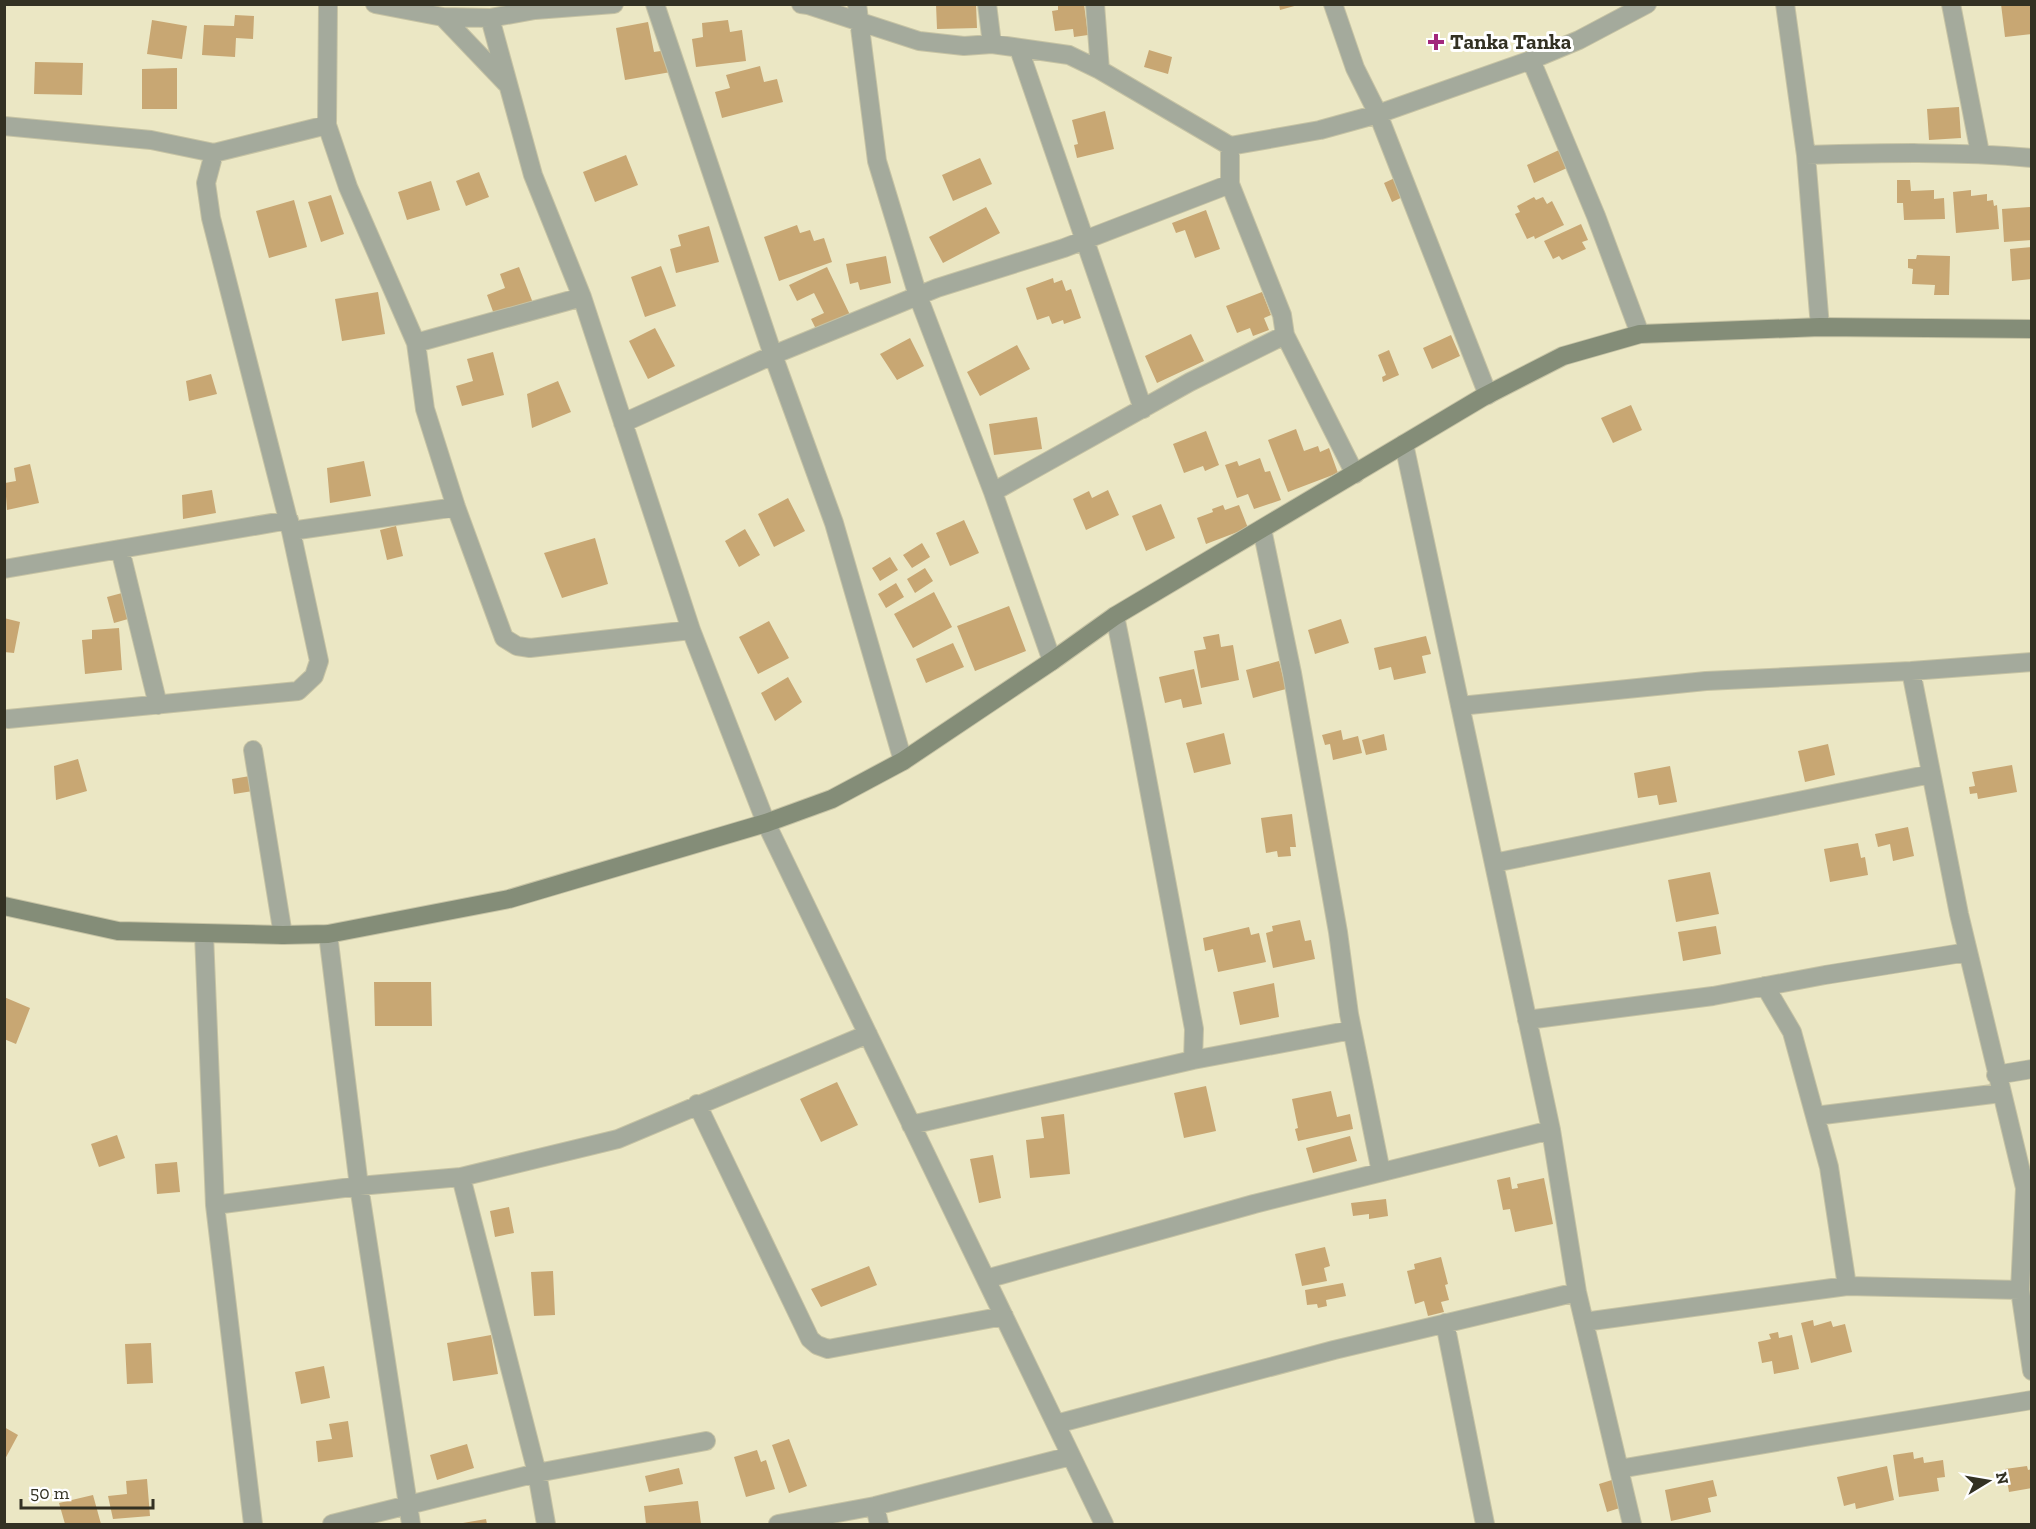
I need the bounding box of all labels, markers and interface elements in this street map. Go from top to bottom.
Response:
place label: Tanka Tanka [1450,29,1572,54]
marker: Tanka Tanka [1427,33,1445,51]
north arrow [1958,1451,2018,1511]
text: N [1992,1470,2013,1486]
scale bar [21,1472,153,1510]
text: 50 m [30,1482,70,1504]

